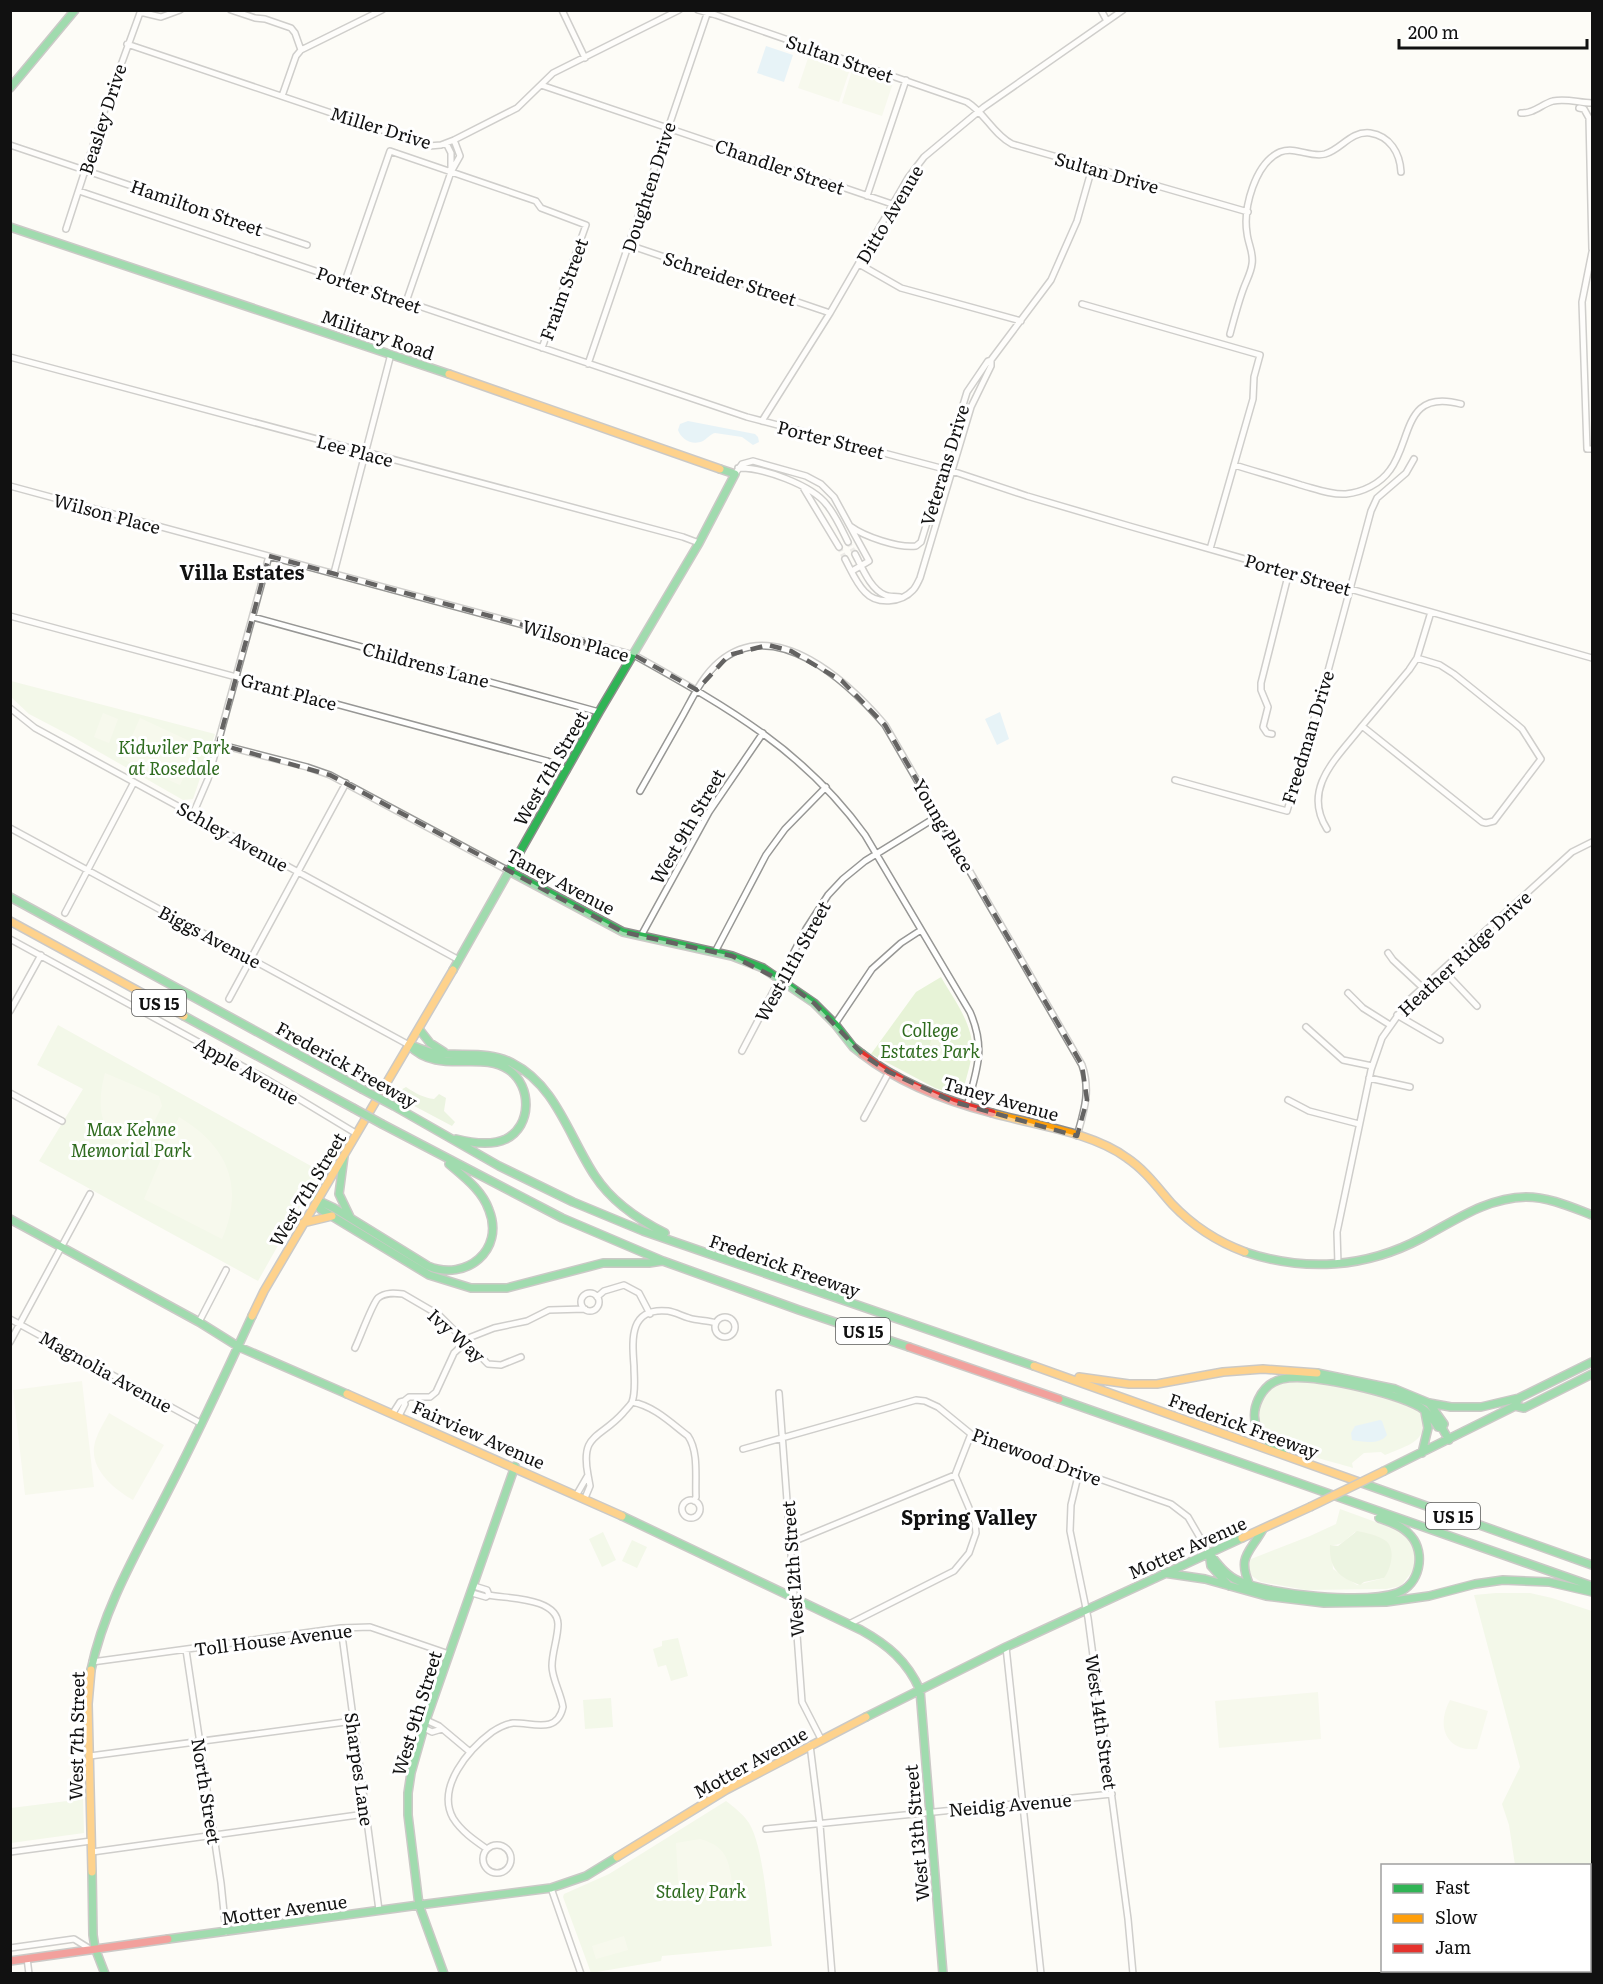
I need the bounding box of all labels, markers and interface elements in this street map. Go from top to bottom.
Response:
scale bar [1399,12,1586,50]
text: 200 m [1408,18,1459,45]
street label: Sultan Street [783,27,898,89]
street label: Beasley Drive [71,60,133,178]
street label: Miller Drive [327,99,435,155]
street label: Doughten Drive [614,118,682,256]
street label: Chandler Street [712,131,849,201]
street label: Sultan Drive [1052,144,1162,200]
street label: Ditto Avenue [849,159,929,269]
street label: Hamilton Street [127,172,268,243]
street label: Fraim Street [532,233,594,344]
street label: Schreider Street [660,244,801,312]
street label: Porter Street [313,258,426,320]
street label: Military Road [318,302,438,366]
street label: Veterans Drive [913,401,975,529]
street label: Porter Street [775,413,888,466]
street label: Lee Place [314,427,396,473]
street label: Wilson Place [50,486,164,540]
street label: Porter Street [1242,546,1355,602]
district label: Villa Estates [180,556,304,586]
street label: Wilson Place [519,612,633,668]
street label: Childrens Lane [360,634,492,694]
street label: Grant Place [238,665,340,717]
street label: Freedman Drive [1274,667,1340,807]
street label: West 7th Street [506,705,594,831]
park label: Kidwiler Park at Rosedale [118,733,230,781]
street label: West 9th Street [643,762,731,889]
street label: Young Place [906,774,982,876]
street label: Schley Avenue [172,794,294,878]
street label: Taney Avenue [502,841,620,921]
street label: Heather Ridge Drive [1391,884,1537,1022]
street label: West 11th Street [747,895,837,1027]
street label: Biggs Avenue [154,898,266,974]
road number: US 15 [132,990,186,1016]
street label: Frederick Freeway [271,1014,423,1114]
park label: College Estates Park [880,1016,980,1064]
street label: Apple Avenue [190,1029,304,1111]
street label: Taney Avenue [940,1069,1062,1127]
park label: Max Kehne Memorial Park [70,1115,192,1163]
street label: West 7th Street [262,1126,352,1251]
street label: Frederick Freeway [706,1226,865,1304]
street label: Ivy Way [422,1302,492,1369]
road number: US 15 [836,1318,890,1344]
street label: Magnolia Avenue [35,1323,177,1419]
street label: Frederick Freeway [1165,1385,1324,1465]
street label: Fairview Avenue [408,1393,550,1475]
street label: Pinewood Drive [968,1420,1106,1492]
street label: West 12th Street [774,1499,810,1638]
district label: Spring Valley [901,1501,1038,1531]
road number: US 15 [1426,1503,1480,1529]
street label: Motter Avenue [1124,1509,1250,1585]
street label: Toll House Avenue [192,1616,354,1662]
street label: West 9th Street [384,1646,448,1779]
street label: West 14th Street [1079,1652,1125,1792]
street label: West 7th Street [61,1670,91,1801]
street label: Sharpes Lane [339,1710,381,1828]
street label: Motter Avenue [688,1719,812,1805]
street label: North Street [185,1736,229,1847]
street label: West 13th Street [897,1763,935,1903]
street label: Neidig Avenue [947,1785,1073,1823]
legend [1381,1864,1591,1972]
text: Fast [1435,1873,1471,1900]
park label: Staley Park [656,1877,746,1904]
street label: Motter Avenue [219,1887,349,1931]
text: Slow [1435,1903,1478,1930]
text: Jam [1435,1933,1471,1960]

